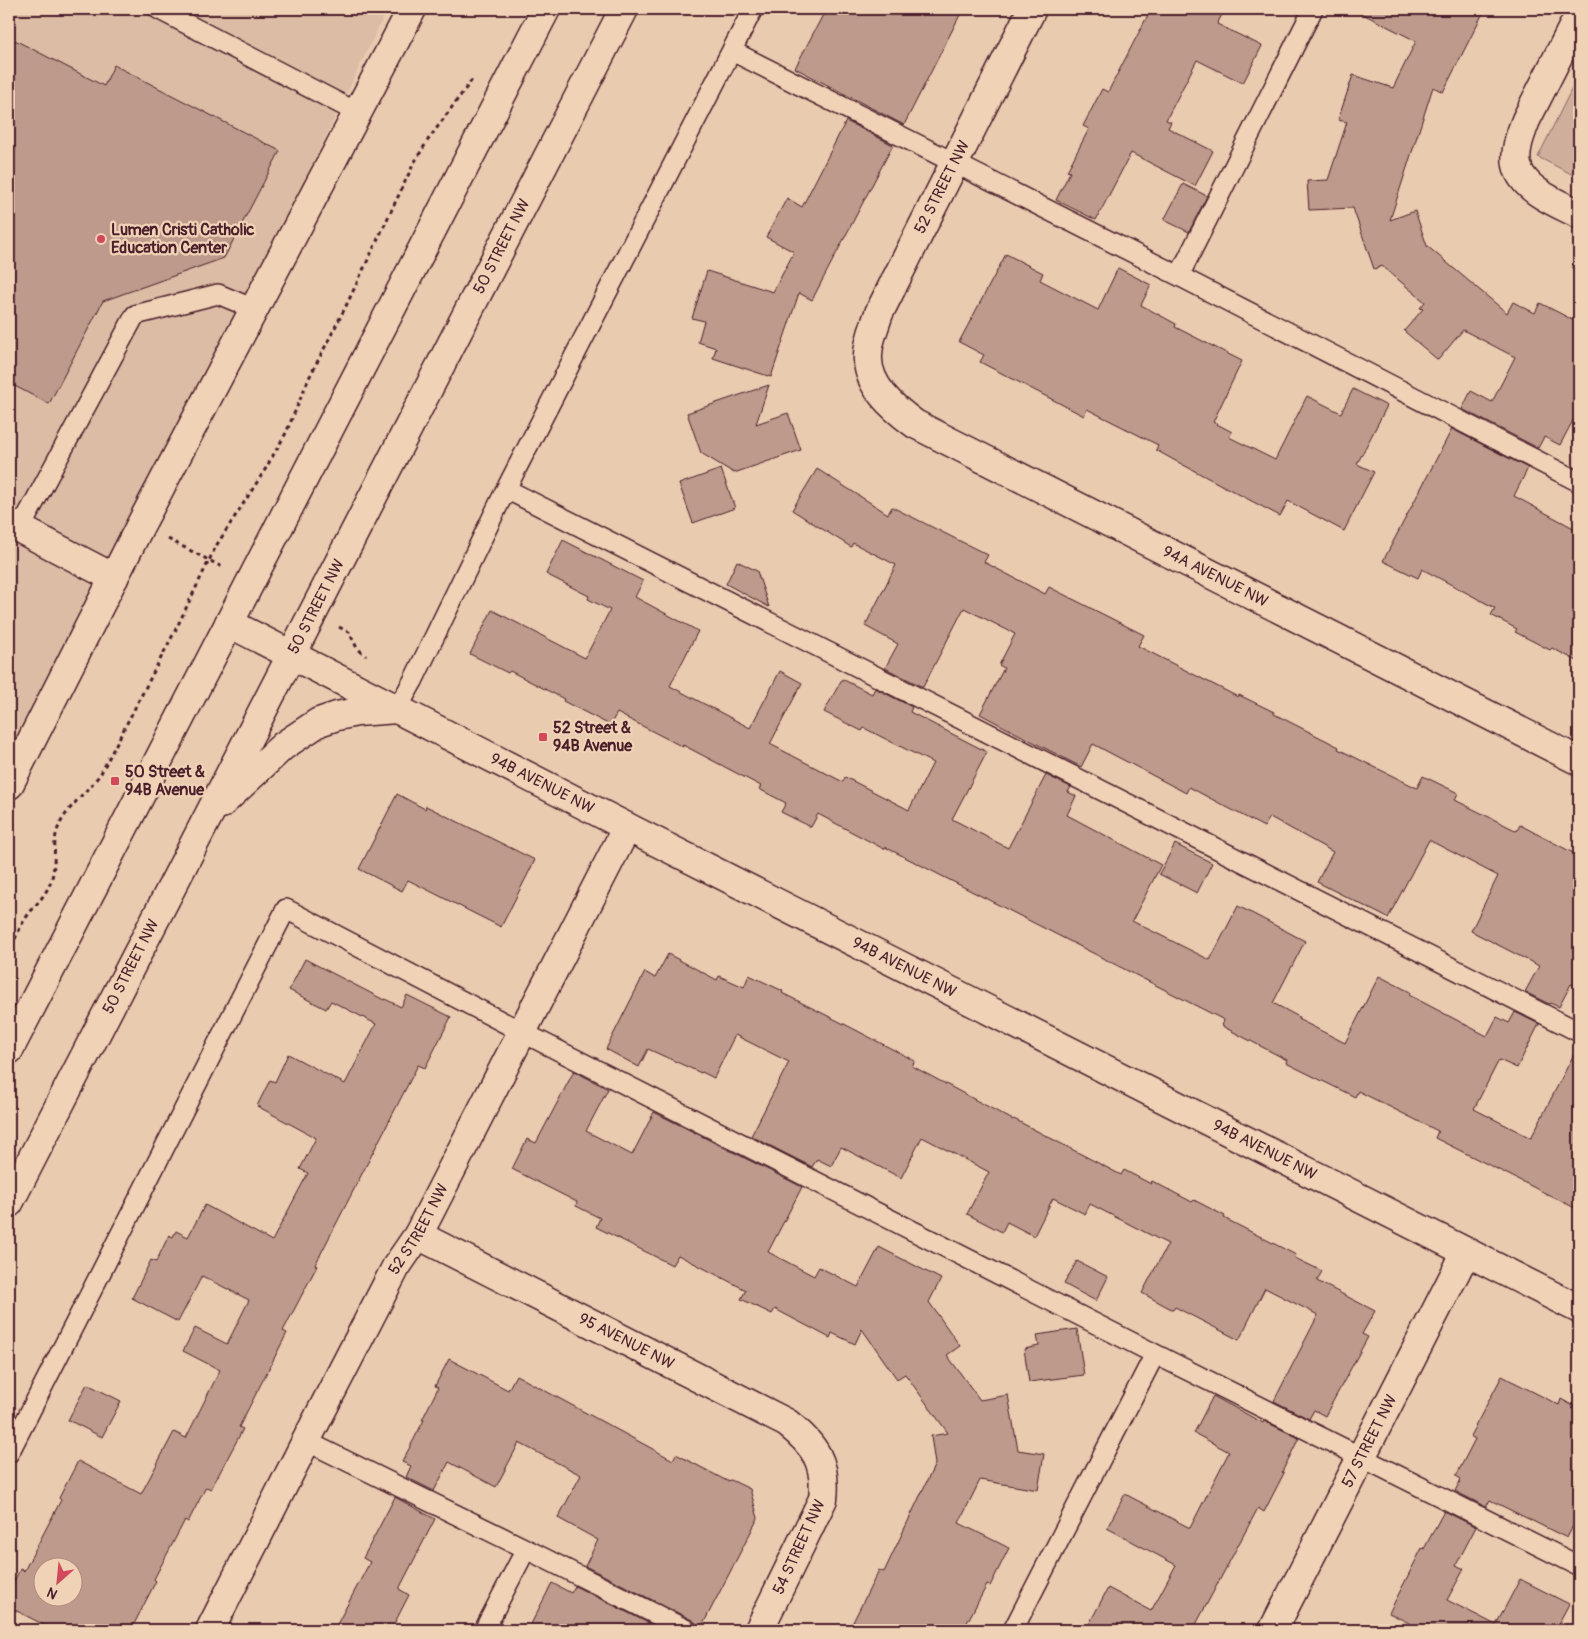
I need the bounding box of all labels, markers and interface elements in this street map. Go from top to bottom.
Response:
street label: 52 STREET NW [910,137,974,237]
street label: 50 STREET NW [469,196,534,297]
place label: Lumen Cristi Catholic Education Center [111,220,254,258]
marker: Lumen Cristi Catholic Education Center [95,233,107,245]
street label: 94A AVENUE NW [1159,541,1272,612]
street label: 50 STREET NW [284,556,349,657]
place label: 52 Street & 94B Avenue [553,718,633,756]
marker: 52 Street & 94B Avenue [537,731,549,743]
street label: 94B AVENUE NW [487,749,598,819]
place label: 50 Street & 94B Avenue [125,762,205,800]
marker: 50 Street & 94B Avenue [109,775,121,787]
street label: 50 STREET NW [98,916,164,1017]
street label: 94B AVENUE NW [849,933,960,1002]
street label: 94B AVENUE NW [1209,1115,1320,1185]
street label: 52 STREET NW [384,1180,453,1278]
street label: 95 AVENUE NW [575,1309,678,1374]
street label: 57 STREET NW [1337,1391,1401,1491]
street label: 54 STREET NW [768,1496,830,1598]
north arrow [32,1556,82,1606]
text: N [44,1583,60,1603]

